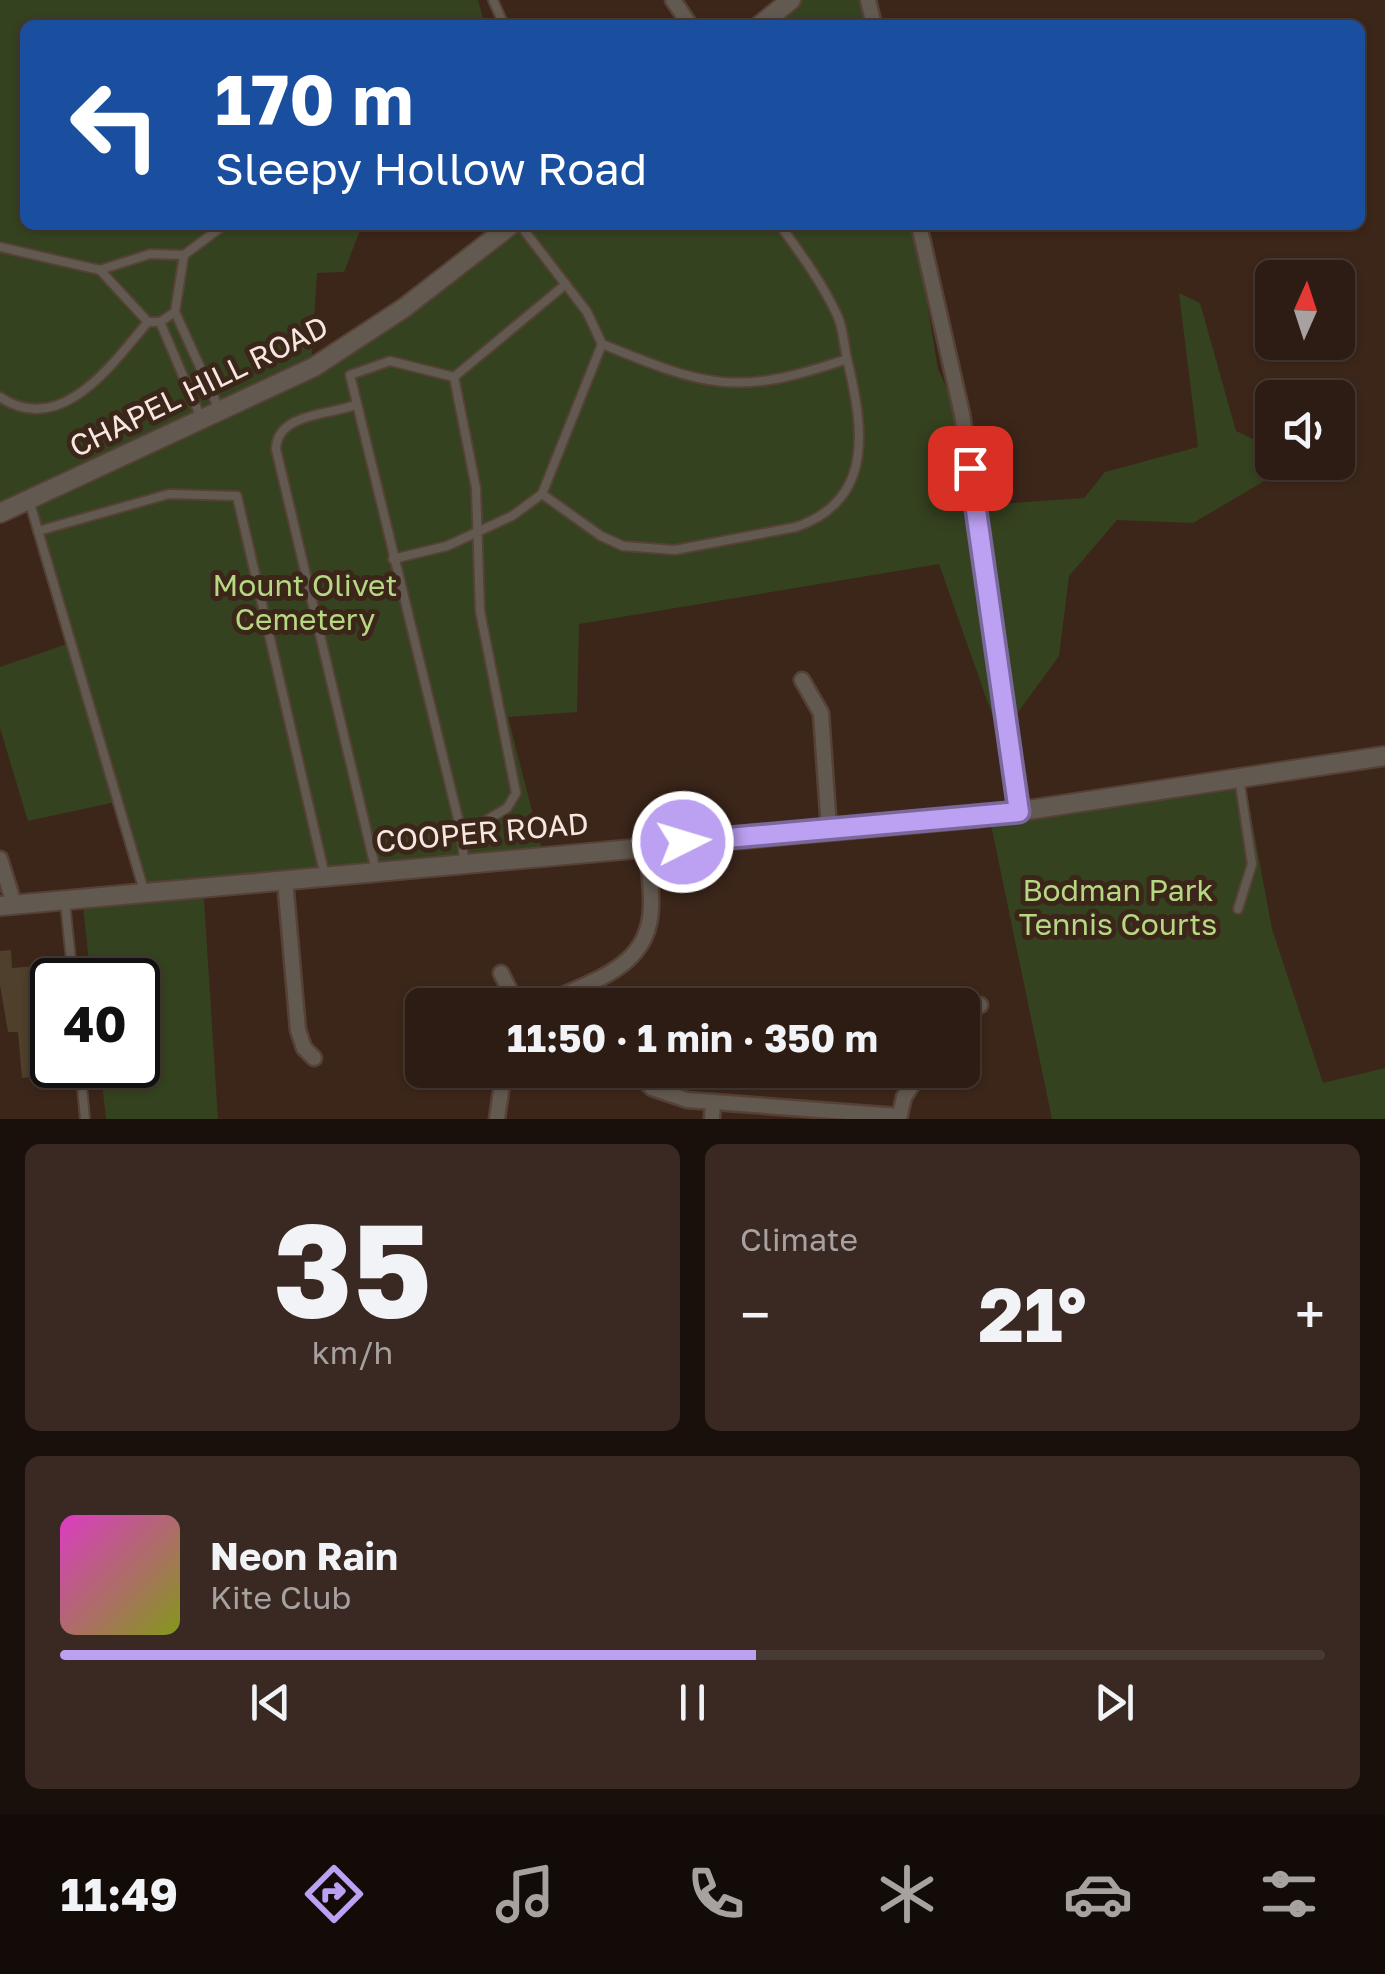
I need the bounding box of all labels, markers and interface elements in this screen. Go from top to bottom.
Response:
text: 170 m [215,56,413,140]
icon: left [50,60,180,190]
text: Sleepy Hollow Road [215,141,647,195]
north arrow [1255,260,1355,360]
map controls [1255,260,1355,480]
street label: CHAPEL HILL ROAD [64,308,334,464]
button: sound [1255,380,1355,480]
pin [928,426,1013,511]
icon: arrive [943,441,998,496]
park label: Mount Olivet Cemetery [212,567,398,637]
position arrow [631,790,735,894]
street label: COOPER ROAD [374,805,590,859]
park label: Bodman Park Tennis Courts [1019,872,1217,942]
speed limit sign: 40 [30,958,160,1088]
text: 11:50 · 1 min · 350 m [507,1015,878,1060]
text: 35 [273,1190,432,1346]
text: Climate [740,1220,858,1258]
text: 21° [978,1268,1087,1359]
text: − [740,1281,770,1347]
text: + [1295,1281,1325,1347]
text: km/h [312,1333,393,1371]
text: Neon Rain [210,1533,398,1578]
text: Kite Club [210,1578,351,1616]
icon: previous [243,1675,298,1730]
icon: pause [665,1675,720,1730]
icon: next [1087,1675,1142,1730]
icon: directions [299,1859,369,1929]
icon: music [490,1859,560,1929]
icon: phone [681,1859,751,1929]
icon: climate [872,1859,942,1929]
icon: car [1063,1859,1133,1929]
icon: filters [1254,1859,1324,1929]
text: 11:49 [61,1867,178,1921]

